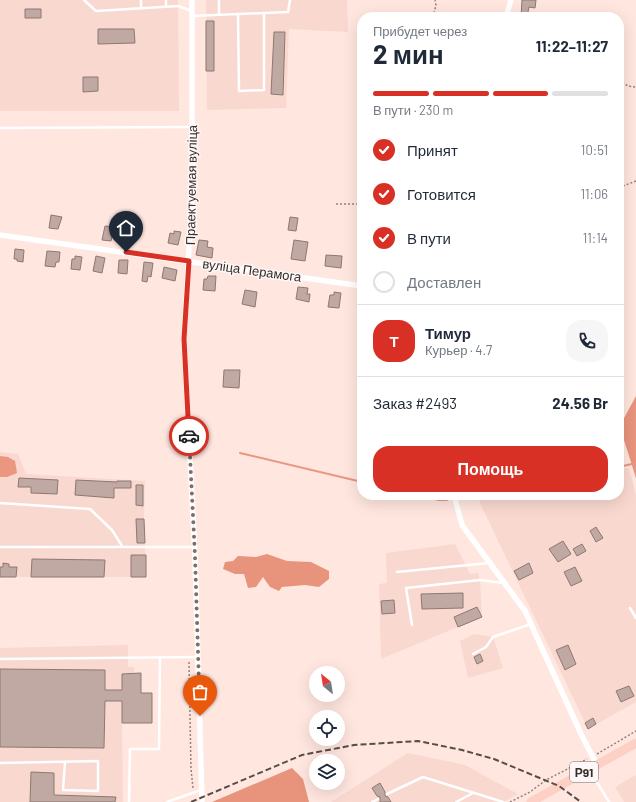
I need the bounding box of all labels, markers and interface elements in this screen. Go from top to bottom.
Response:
text: Прибудет через [373,23,467,39]
text: 11:22–11:27 [536,37,608,55]
text: 2 мин [373,38,444,69]
text: В пути · 230 m [373,102,453,118]
street label: Праектуемая вуліца [182,124,200,245]
icon: check [373,139,395,161]
text: Принят [407,141,458,159]
text: 10:51 [581,142,608,158]
icon: check [373,183,395,205]
text: Готовится [407,185,476,203]
text: 11:06 [580,186,608,202]
pin [109,211,143,252]
icon: home [115,217,137,239]
icon: check [373,227,395,249]
text: В пути [407,229,451,247]
text: 11:14 [583,230,608,246]
street label: вуліца Перамога [202,255,303,285]
text: Доставлен [407,273,481,291]
button: phone [566,320,608,362]
text: Тимур [425,324,471,342]
text: Т [389,332,399,350]
text: Курьер · 4.7 [425,342,492,358]
text: Заказ #2493 [373,394,457,412]
text: 24.56 Br [552,394,608,412]
courier [169,416,209,456]
icon: car [178,425,200,447]
button: Помощь [373,446,608,492]
north arrow [309,666,345,702]
map controls [309,666,345,790]
pin [183,675,217,716]
icon: bag [189,681,211,703]
button: locate [309,710,345,746]
button: layers [309,754,345,790]
road number: Р91 [570,762,598,782]

